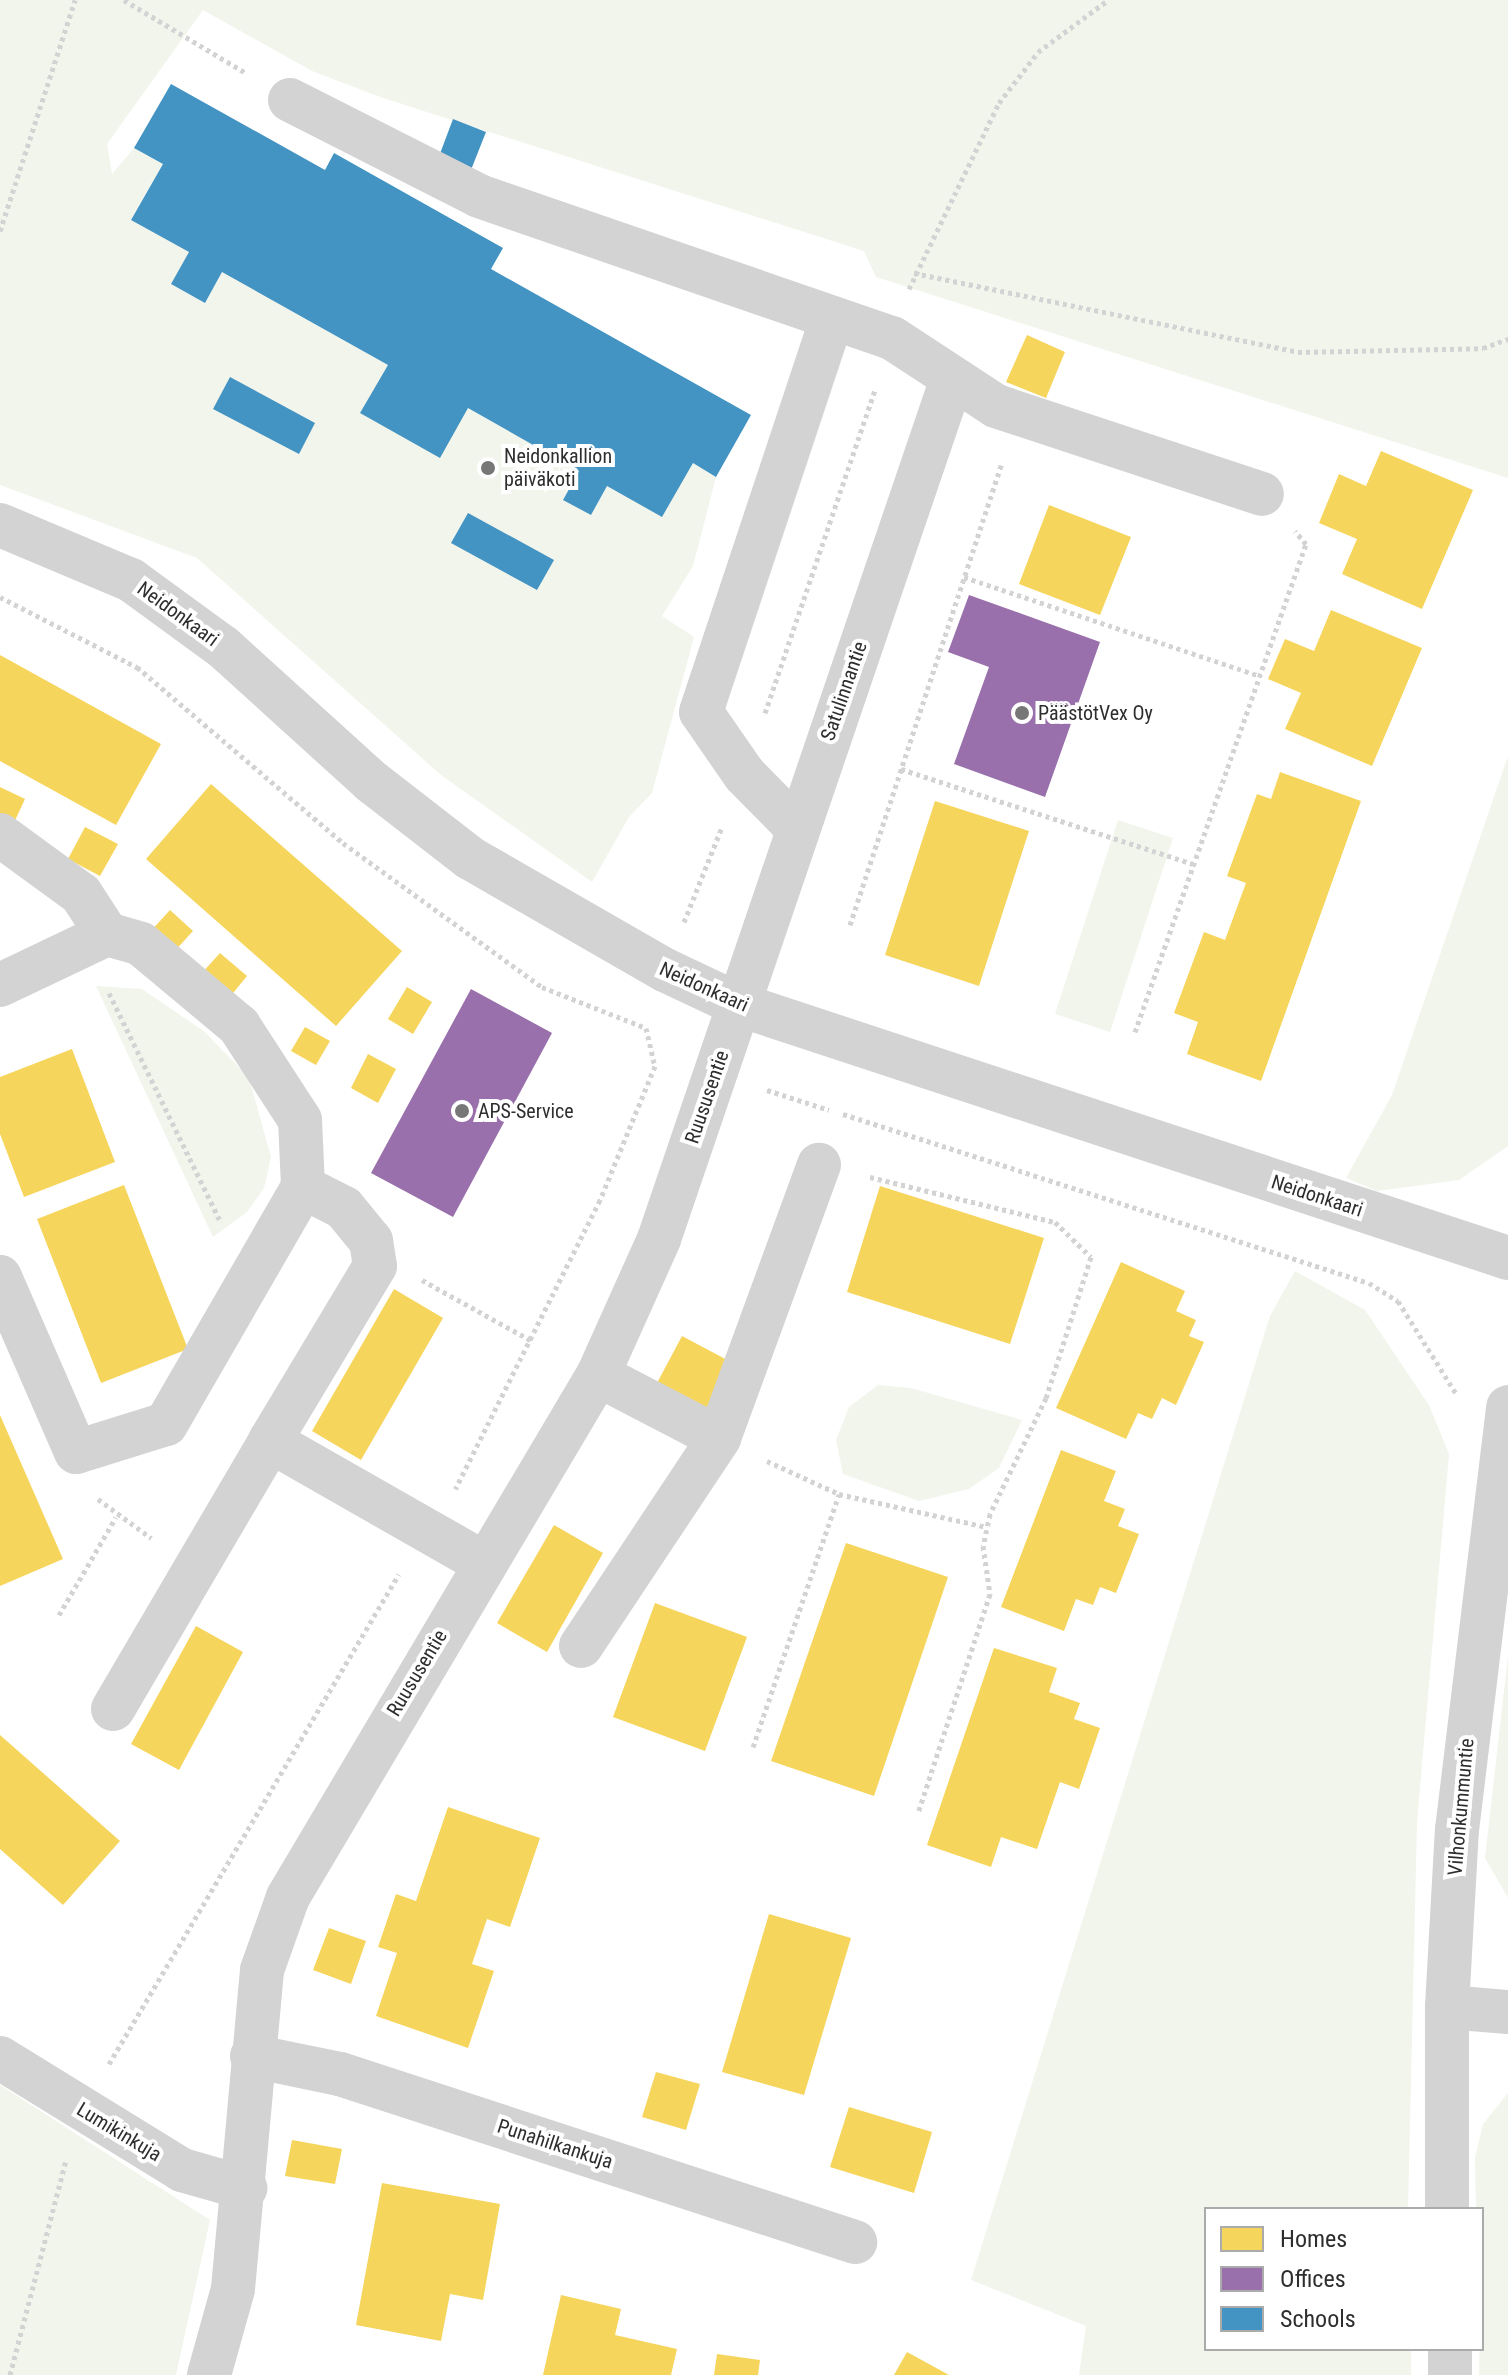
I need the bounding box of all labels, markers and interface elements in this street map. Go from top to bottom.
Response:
place label: Neidonkallion päiväkoti [504,444,612,491]
marker: Neidonkallion päiväkoti [479,459,497,477]
street label: Neidonkaari [133,576,223,652]
street label: Satulinnantie [816,638,872,744]
place label: PäästötVex Oy [1038,701,1153,725]
marker: PäästötVex Oy [1013,704,1031,722]
street label: Neidonkaari [656,957,752,1017]
street label: Ruususentie [680,1047,734,1147]
place label: APS-Service [478,1099,574,1123]
marker: APS-Service [453,1102,471,1120]
street label: Neidonkaari [1268,1170,1366,1222]
street label: Ruususentie [382,1625,452,1721]
street label: Vilhonkummuntie [1443,1737,1479,1877]
street label: Lumikinkuja [72,2097,166,2167]
street label: Punahilkankuja [494,2114,616,2174]
legend [1204,2207,1484,2351]
text: Homes [1280,2225,1347,2253]
text: Offices [1280,2265,1346,2293]
text: Schools [1280,2305,1356,2333]

